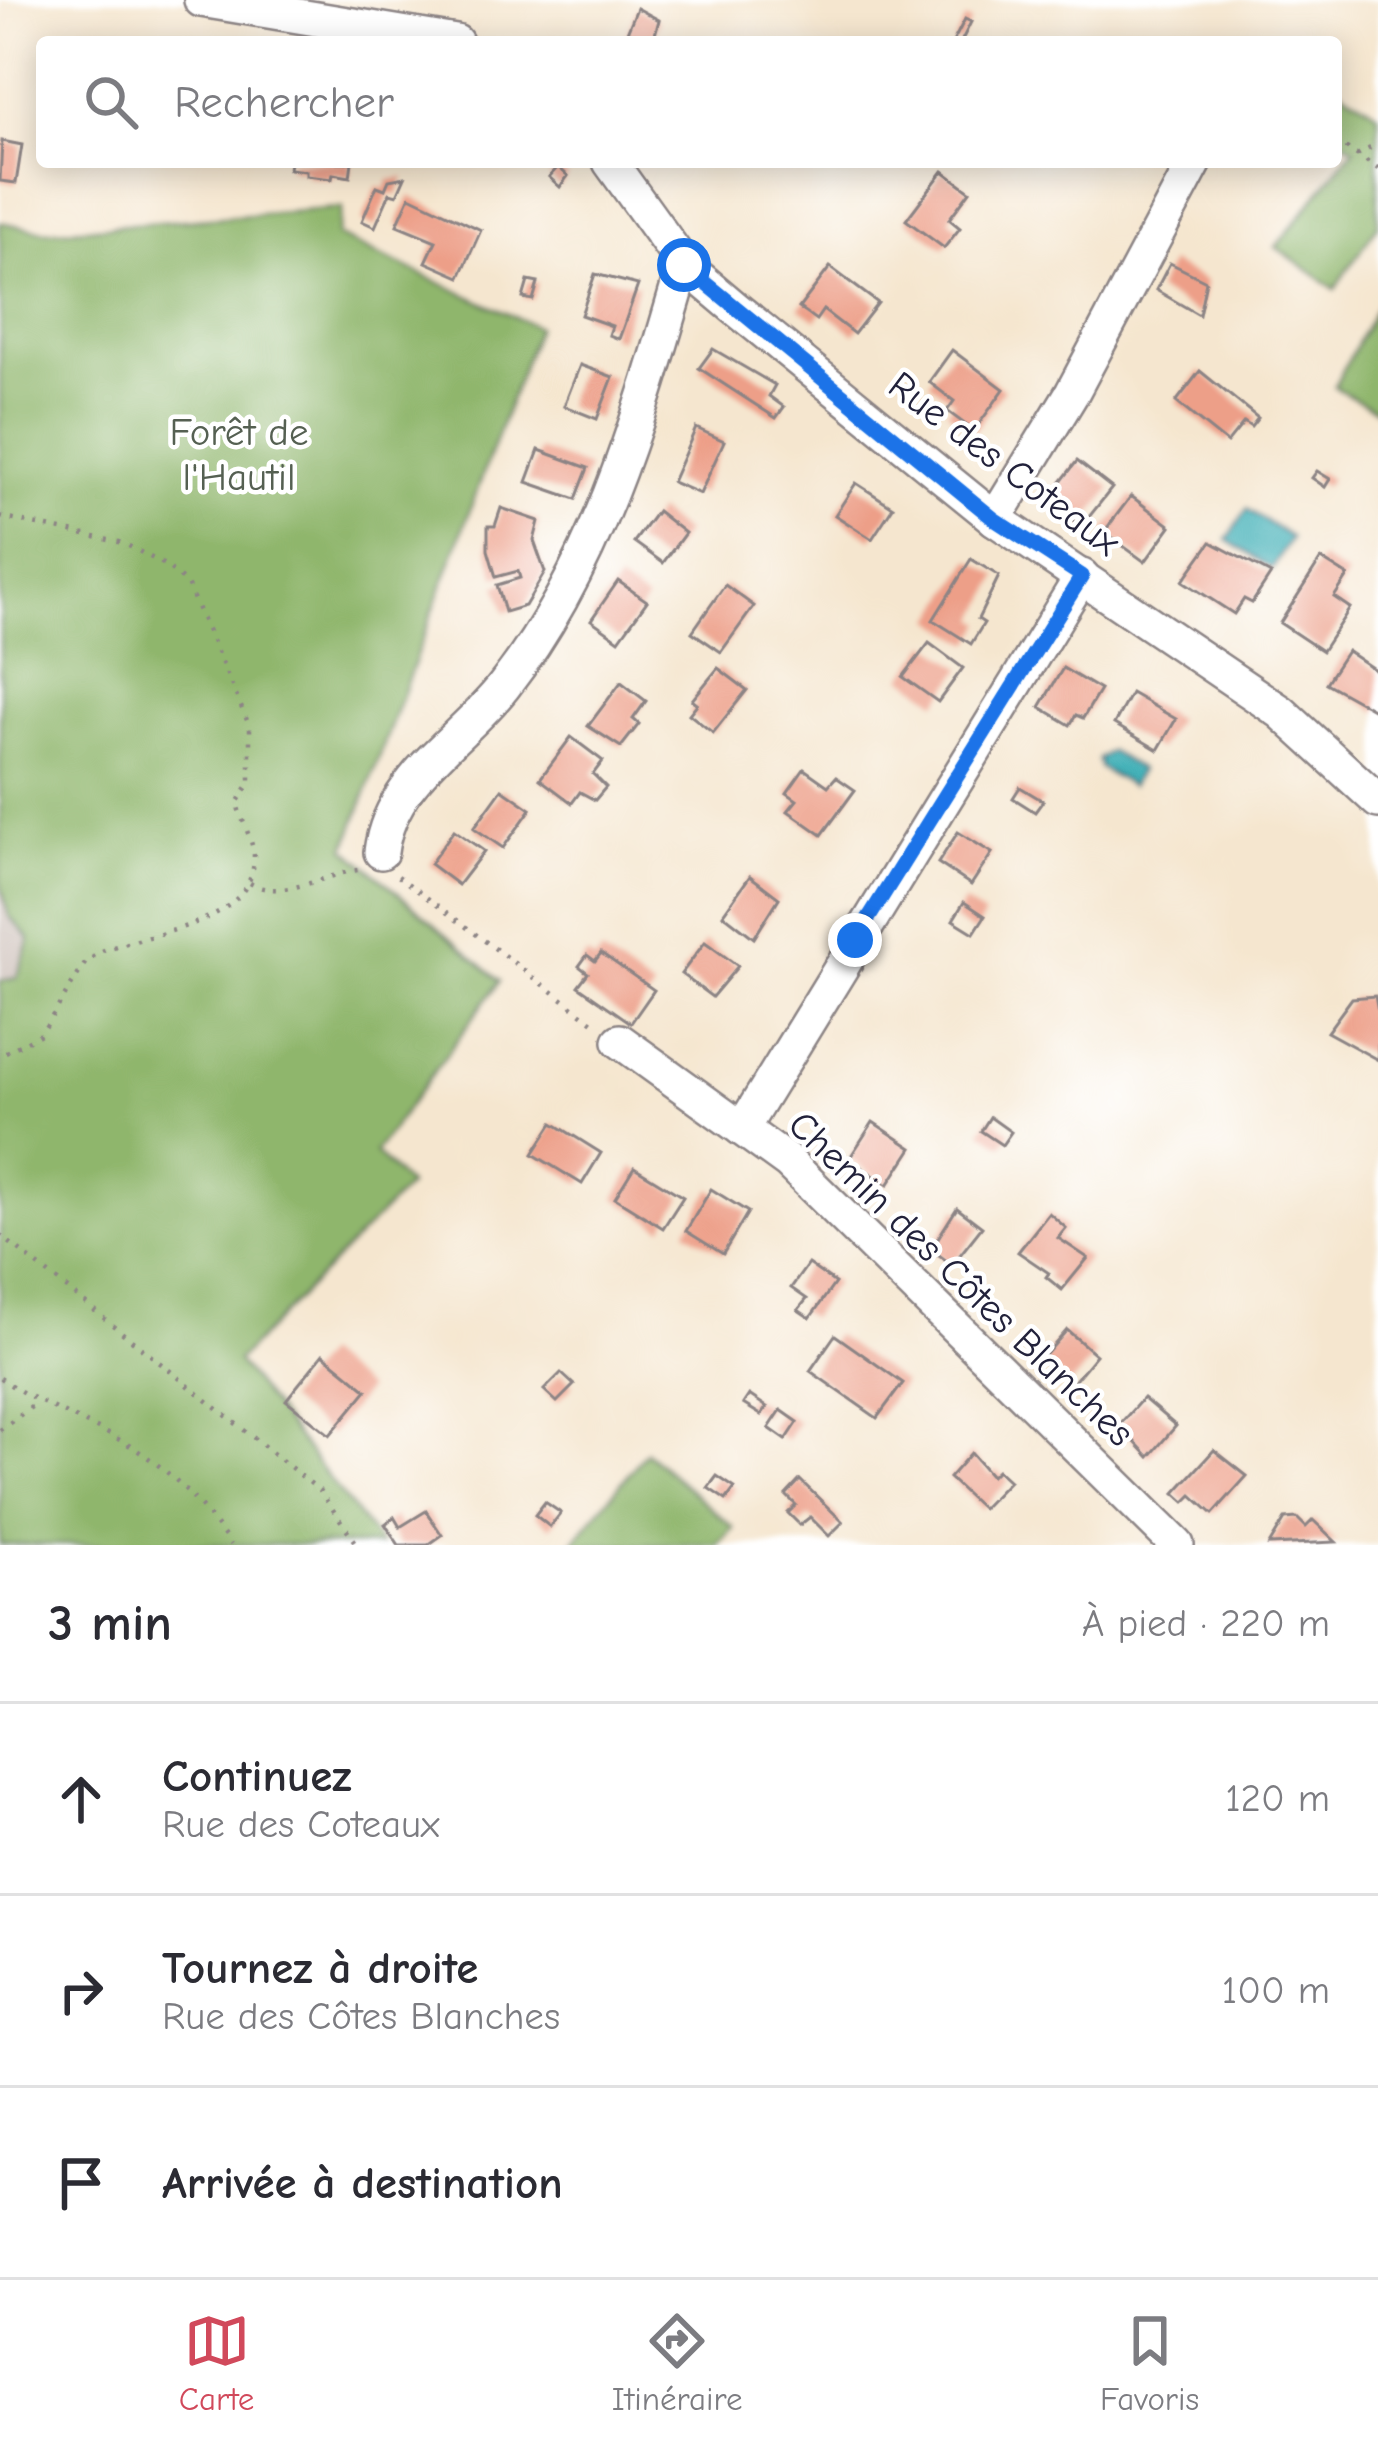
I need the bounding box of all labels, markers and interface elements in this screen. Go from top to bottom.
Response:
search box [36,36,1342,168]
icon: search [78,69,144,135]
text: Rechercher [174,76,394,128]
route start [657,238,711,292]
street label: Rue des Coteaux [880,363,1129,566]
park label: Forêt de l'Hautil [169,410,309,500]
route end [828,913,882,967]
street label: Chemin des Côtes Blanches [779,1102,1143,1456]
text: 3 min [48,1594,172,1653]
text: À pied · 220 m [1082,1601,1330,1646]
text: Continuez [162,1750,352,1802]
icon: ahead [48,1766,114,1832]
text: 120 m [1225,1776,1330,1821]
text: Rue des Coteaux [162,1802,440,1847]
text: Tournez à droite [162,1942,478,1994]
icon: right [48,1958,114,2024]
text: 100 m [1222,1968,1330,2013]
text: Rue des Côtes Blanches [162,1994,560,2039]
icon: arrive [48,2150,114,2216]
text: Arrivée à destination [162,2157,563,2209]
tab: Carte [179,2308,254,2418]
tab: Itinéraire [612,2308,742,2418]
tab: Favoris [1100,2308,1199,2418]

